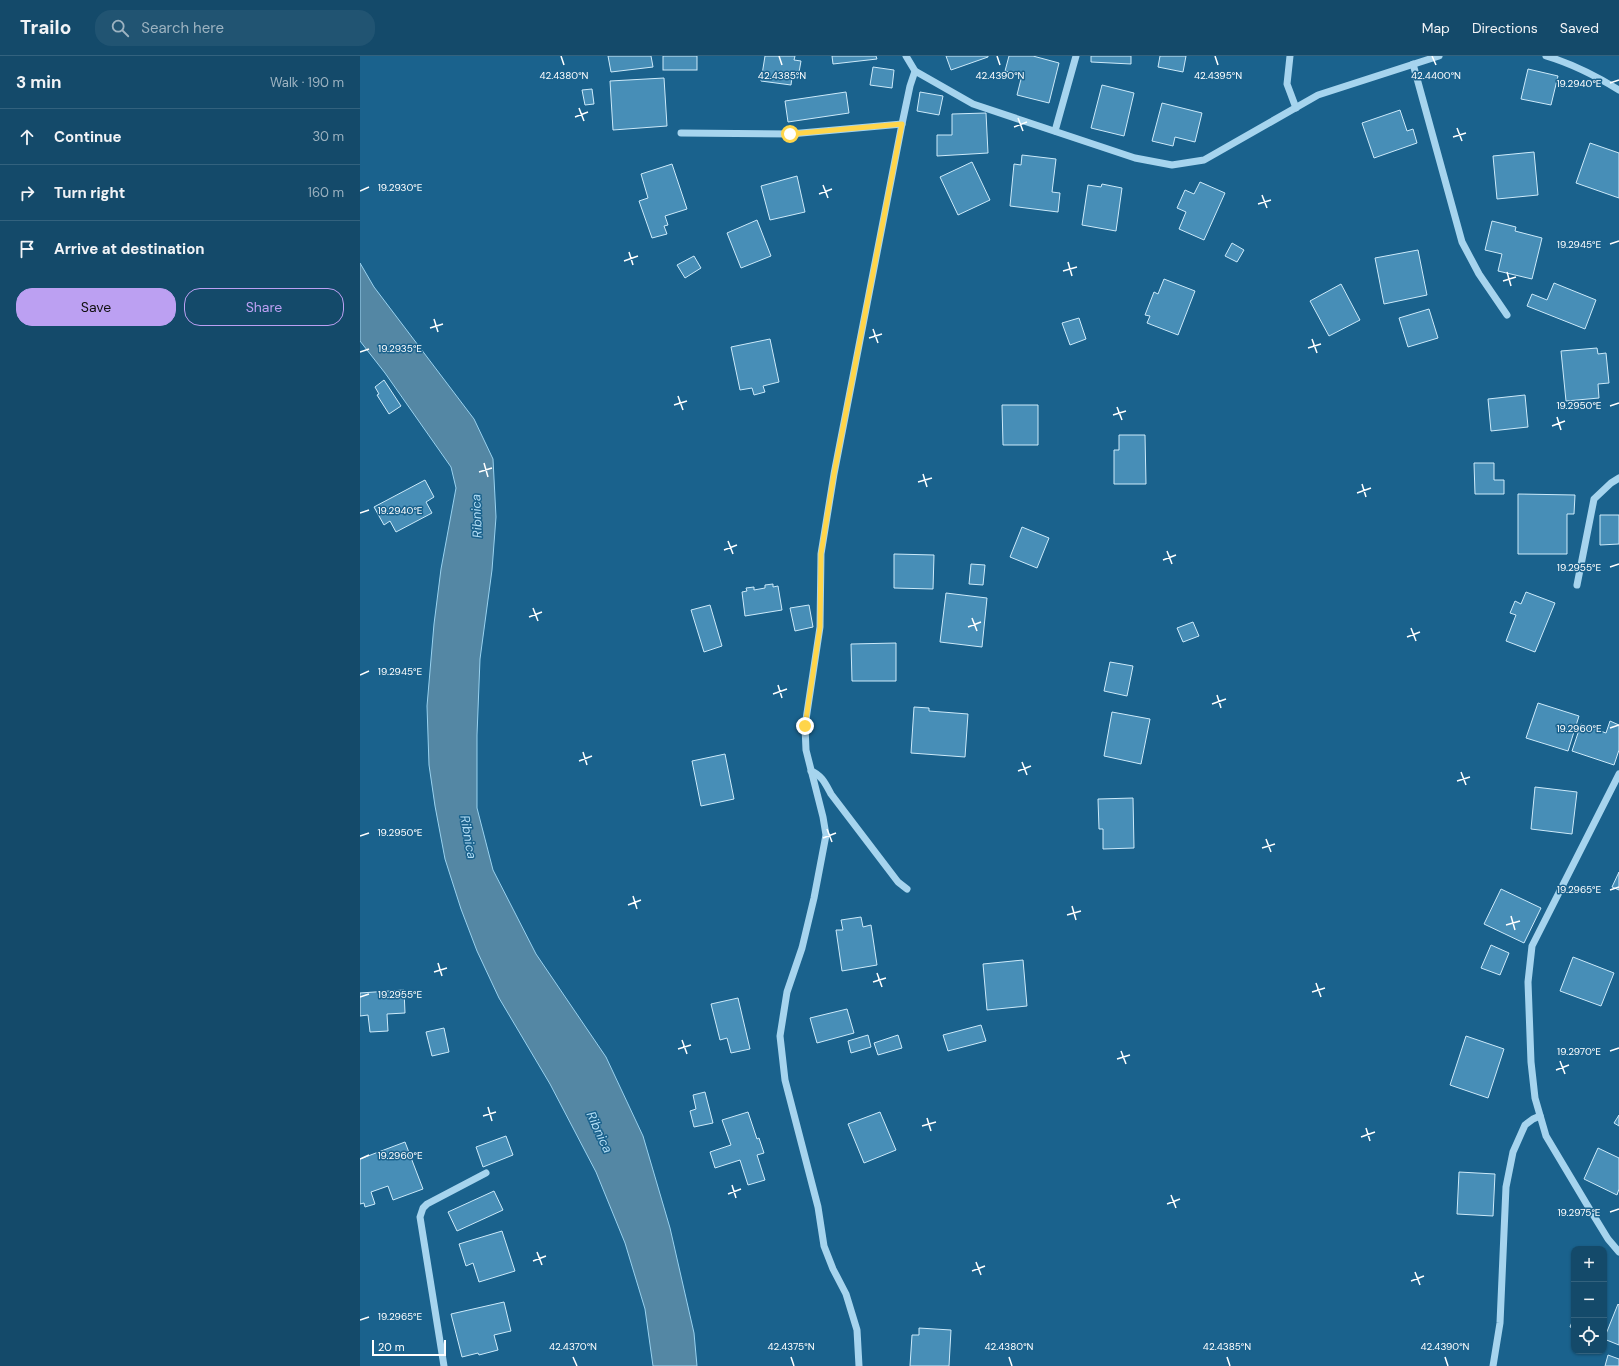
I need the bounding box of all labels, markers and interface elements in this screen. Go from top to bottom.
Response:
search box [95,10,375,46]
text: Trailo [20,15,71,40]
icon: search [109,17,131,39]
text: Search here [141,18,224,38]
text: Map [1422,19,1450,37]
text: Directions [1472,19,1538,37]
text: Saved [1560,19,1599,37]
text: 42.4380°N [539,69,589,82]
text: 42.4385°N [758,69,806,82]
text: 42.4390°N [976,69,1025,82]
text: 42.4395°N [1194,69,1242,82]
text: 42.4400°N [1411,69,1461,82]
text: 3 min [16,71,61,93]
text: Walk · 190 m [270,74,344,91]
text: 19.2940°E [1556,77,1602,90]
route start [781,125,799,143]
icon: ahead [16,126,38,148]
text: Continue [54,127,122,147]
text: 30 m [312,128,344,145]
text: 19.2930°E [378,181,423,194]
icon: right [16,182,38,204]
text: Turn right [54,183,125,203]
text: 160 m [308,184,344,201]
icon: arrive [16,238,38,260]
text: 19.2945°E [1557,238,1601,251]
text: Arrive at destination [54,239,205,259]
button: Save [16,288,176,326]
button: Share [184,288,344,326]
text: 19.2935°E [378,342,422,355]
text: 19.2950°E [1556,399,1602,412]
water label: Ribnica [467,494,486,538]
text: 19.2940°E [377,504,423,517]
text: 19.2955°E [1557,561,1601,574]
text: 19.2945°E [378,665,422,678]
route end [796,717,814,735]
text: 19.2960°E [1556,722,1602,735]
water label: Ribnica [456,814,481,860]
text: 19.2950°E [377,826,423,839]
text: 19.2965°E [1557,883,1601,896]
text: 19.2955°E [378,988,422,1001]
text: 19.2970°E [1557,1045,1601,1058]
water label: Ribnica [583,1109,617,1156]
text: 19.2960°E [377,1149,423,1162]
text: 19.2975°E [1558,1206,1601,1219]
map controls [1571,1246,1607,1354]
button: + [1571,1246,1607,1282]
button: − [1571,1282,1607,1318]
text: 19.2965°E [378,1310,422,1323]
button: locate [1571,1318,1607,1354]
scale bar [372,1338,446,1357]
text: 20 m [378,1340,404,1354]
text: 42.4370°N [549,1340,597,1353]
text: 42.4375°N [767,1340,815,1353]
text: 42.4380°N [984,1340,1034,1353]
text: 42.4385°N [1203,1340,1251,1353]
text: 42.4390°N [1421,1340,1470,1353]

